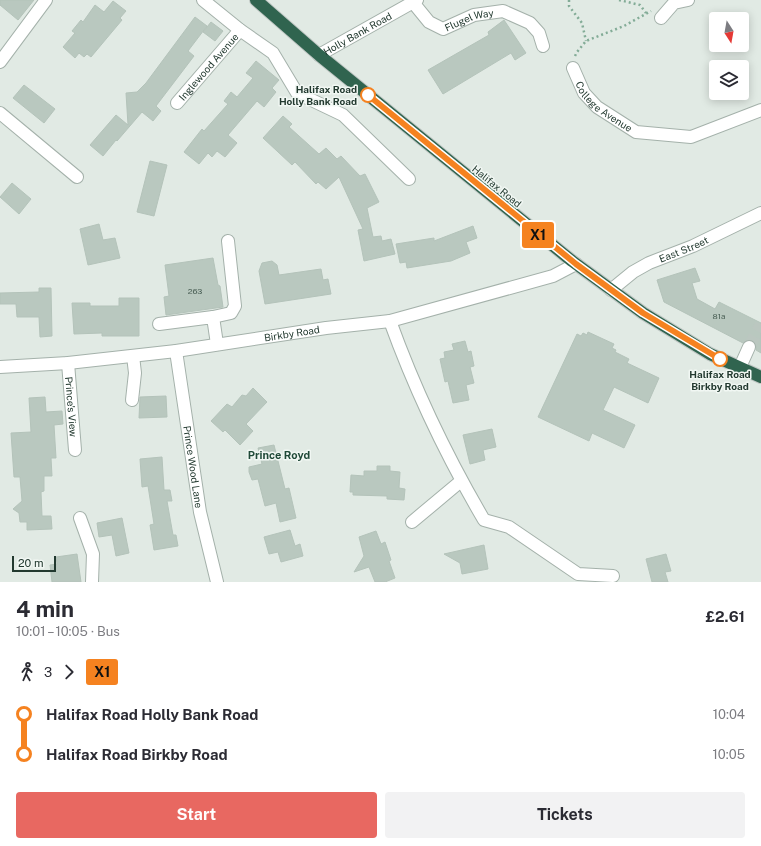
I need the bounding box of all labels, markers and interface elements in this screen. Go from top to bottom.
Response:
street label: Flugel Way [443,6,495,34]
street label: Holly Bank Road [321,9,394,57]
north arrow [709,12,749,52]
map controls [709,12,749,100]
street label: Inglewood Avenue [176,30,241,103]
button: layers [709,60,749,100]
street label: College Avenue [573,79,635,134]
place label: Halifax Road Holly Bank Road [279,83,357,107]
marker: Halifax Road Holly Bank Road [360,87,376,103]
street label: Halifax Road [470,163,524,209]
line badge: X1 [520,222,556,248]
text: X1 [530,227,546,243]
street label: East Street [657,234,710,265]
house number: 263 [188,286,202,296]
house number: 81a [713,311,725,321]
street label: Birkby Road [263,323,321,343]
marker: Halifax Road Birkby Road [712,351,728,367]
place label: Halifax Road Birkby Road [689,368,751,392]
street label: Prince's View [63,376,80,438]
street label: Prince Wood Lane [181,425,205,509]
district label: Prince Royd [248,449,310,461]
scale bar [12,554,56,573]
text: 20 m [18,557,43,569]
text: 4 min [16,596,74,622]
text: £2.61 [705,608,745,625]
text: 10:01 – 10:05 · Bus [16,624,120,639]
icon: walk [16,661,38,683]
icon: forward [58,661,80,683]
text: X1 [94,664,110,680]
text: 3 [44,665,52,680]
text: Halifax Road Holly Bank Road [46,706,258,723]
text: 10:04 [713,707,745,722]
text: Halifax Road Birkby Road [46,746,228,763]
text: 10:05 [713,747,745,762]
button: Start [16,792,377,838]
button: Tickets [385,792,745,838]

